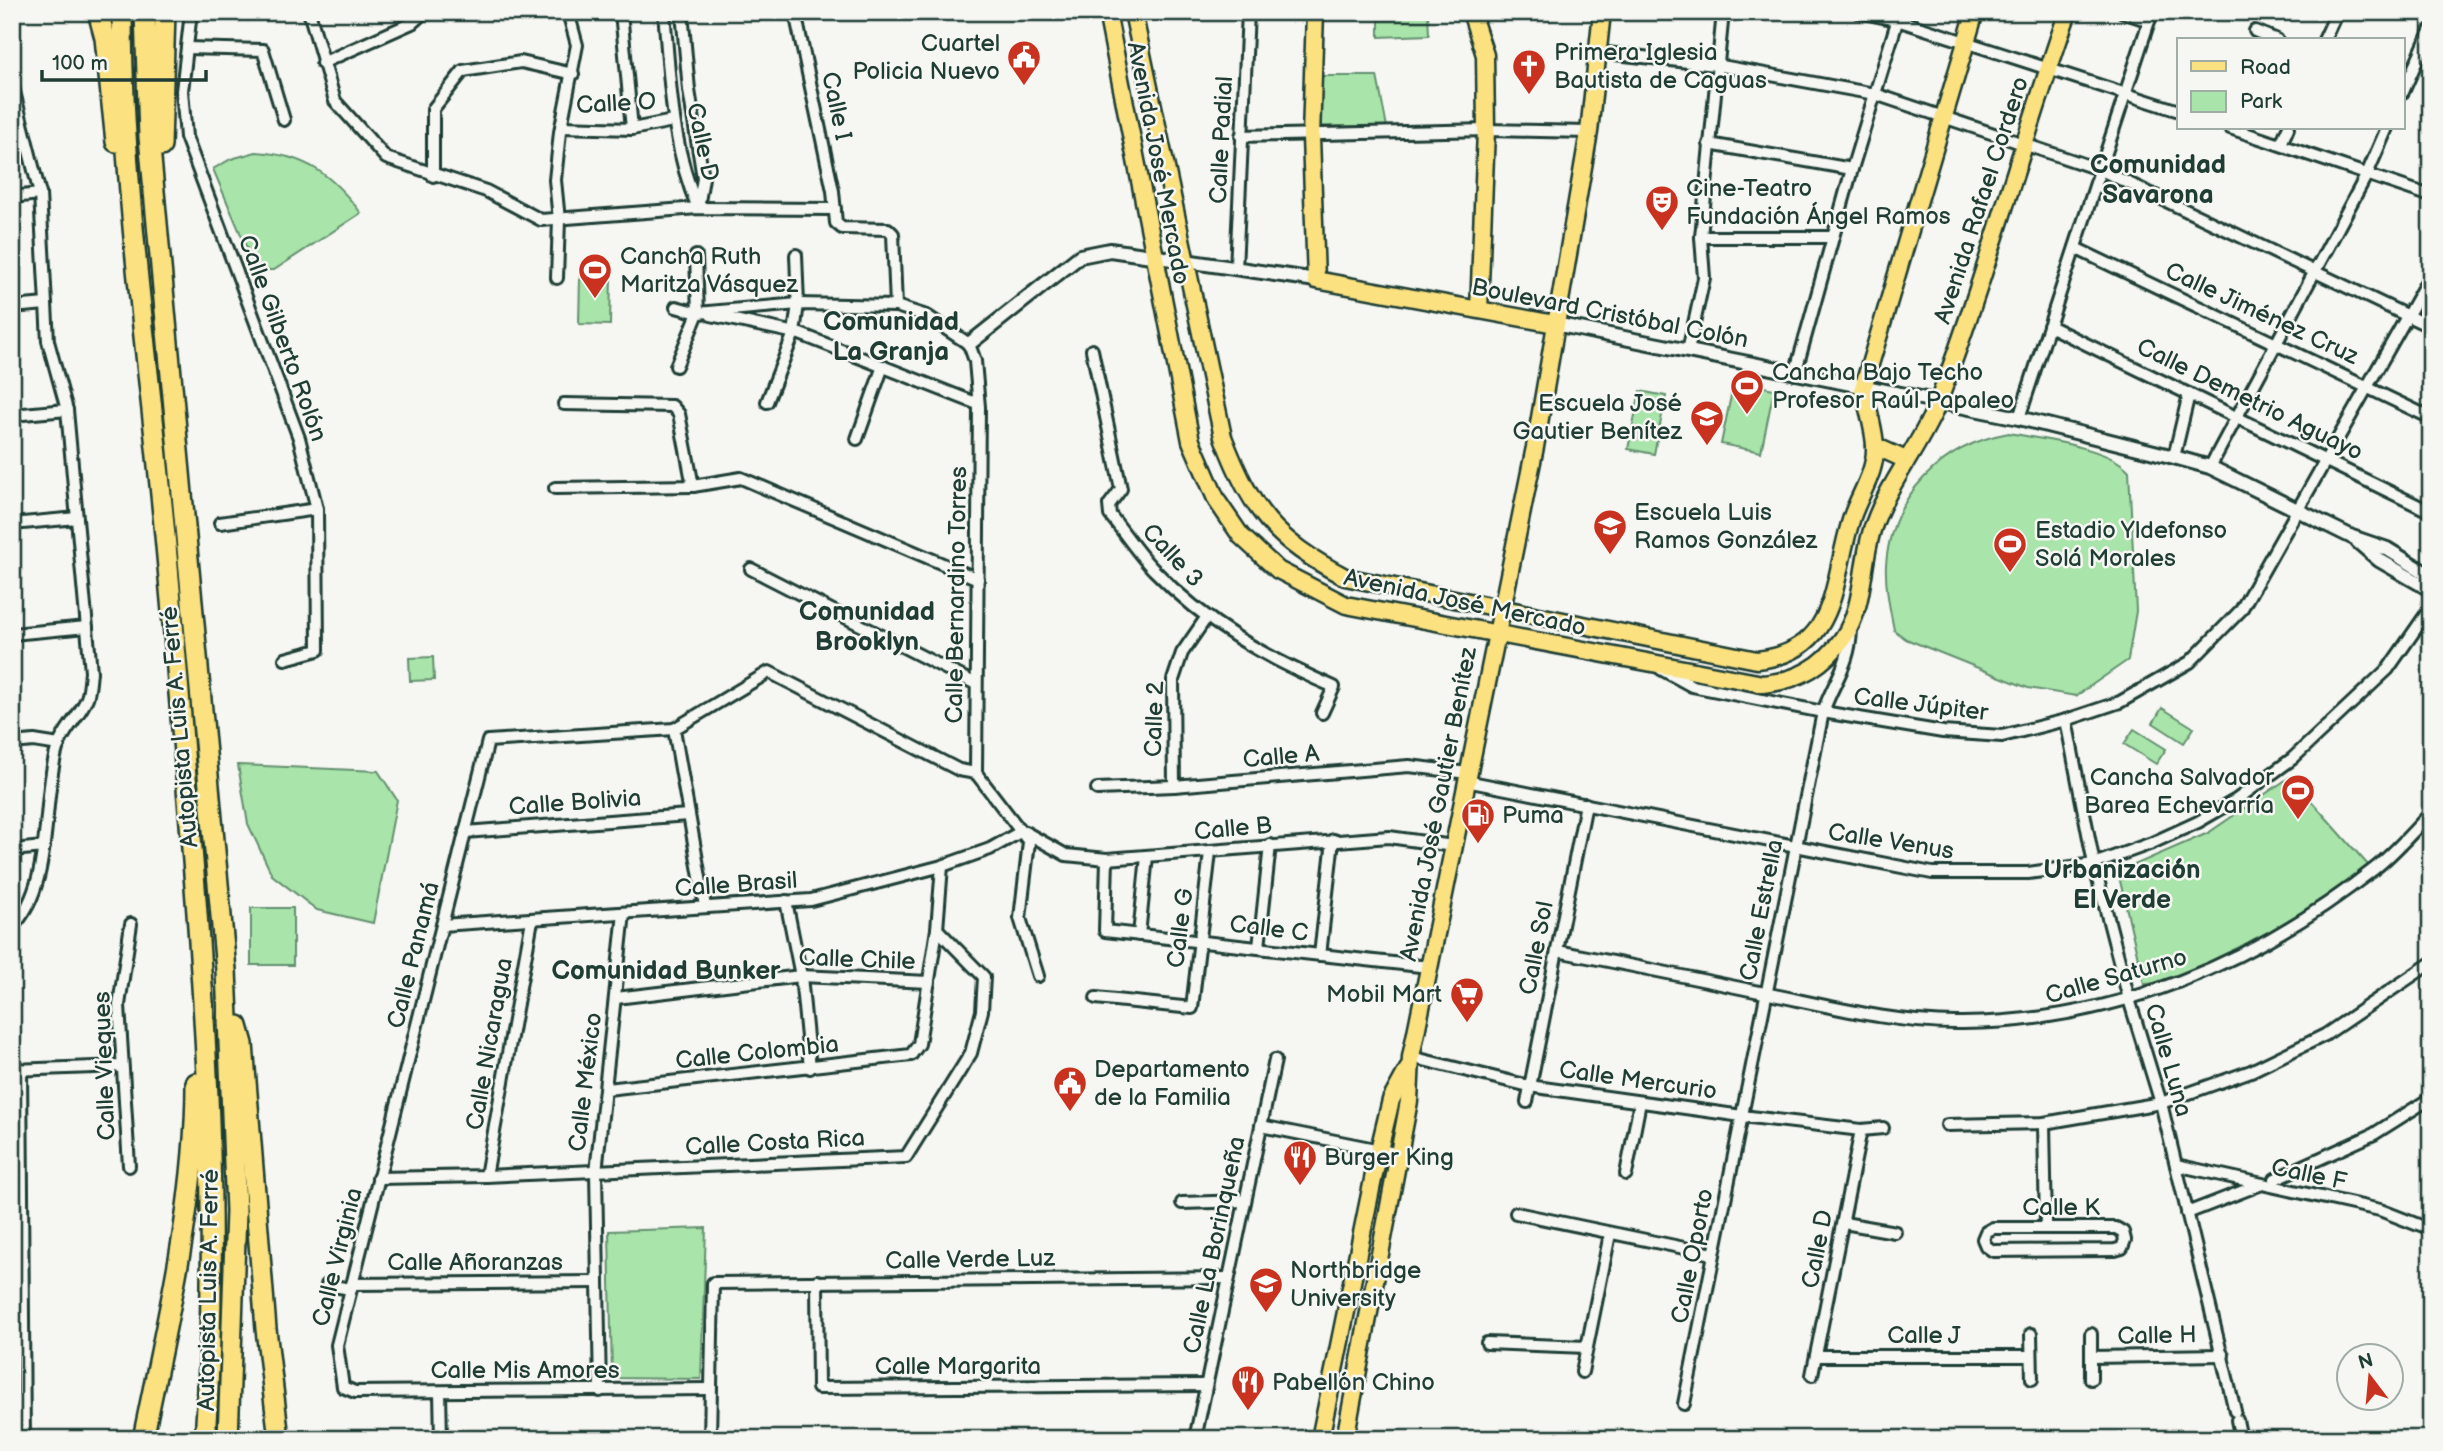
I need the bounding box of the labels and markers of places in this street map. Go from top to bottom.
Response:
place label: Cuartel Policia Nuevo [852,29,1000,86]
public building icon: Cuartel Policia Nuevo [1005,38,1043,87]
place label: Primera Iglesia Bautista de Caguas [1554,38,1767,95]
church icon: Primera Iglesia Bautista de Caguas [1510,47,1548,96]
place label: Cine-Teatro Fundación Ángel Ramos [1686,174,1951,231]
theatre icon: Cine-Teatro Fundación Ángel Ramos [1643,183,1681,232]
place label: Cancha Ruth Maritza Vásquez [620,242,799,299]
sports icon: Cancha Ruth Maritza Vásquez [576,251,614,300]
place label: Cancha Bajo Techo Profesor Raúl Papaleo [1772,358,2014,415]
sports icon: Cancha Bajo Techo Profesor Raúl Papaleo [1728,367,1766,416]
place label: Escuela José Gautier Benítez [1512,389,1683,446]
school or university icon: Escuela José Gautier Benítez [1688,398,1726,447]
place label: Escuela Luis Ramos González [1634,498,1818,555]
school or university icon: Escuela Luis Ramos González [1591,507,1629,556]
place label: Estadio Yldefonso Solá Morales [2035,516,2227,573]
sports icon: Estadio Yldefonso Solá Morales [1991,525,2029,574]
place label: Cancha Salvador Barea Echevarría [2084,763,2274,820]
sports icon: Cancha Salvador Barea Echevarría [2279,772,2317,821]
fuel station icon: Puma [1459,796,1497,845]
place label: Puma [1502,801,1564,830]
supermarket icon: Mobil Mart [1448,975,1486,1024]
place label: Mobil Mart [1326,980,1443,1009]
place label: Departamento de la Familia [1094,1055,1250,1112]
public building icon: Departamento de la Familia [1051,1064,1089,1113]
restaurant icon: Burger King [1281,1138,1319,1187]
place label: Burger King [1324,1143,1454,1172]
place label: Northbridge University [1290,1256,1421,1313]
school or university icon: Northbridge University [1247,1265,1285,1314]
restaurant icon: Pabellón Chino [1229,1363,1267,1412]
place label: Pabellón Chino [1272,1368,1435,1397]

